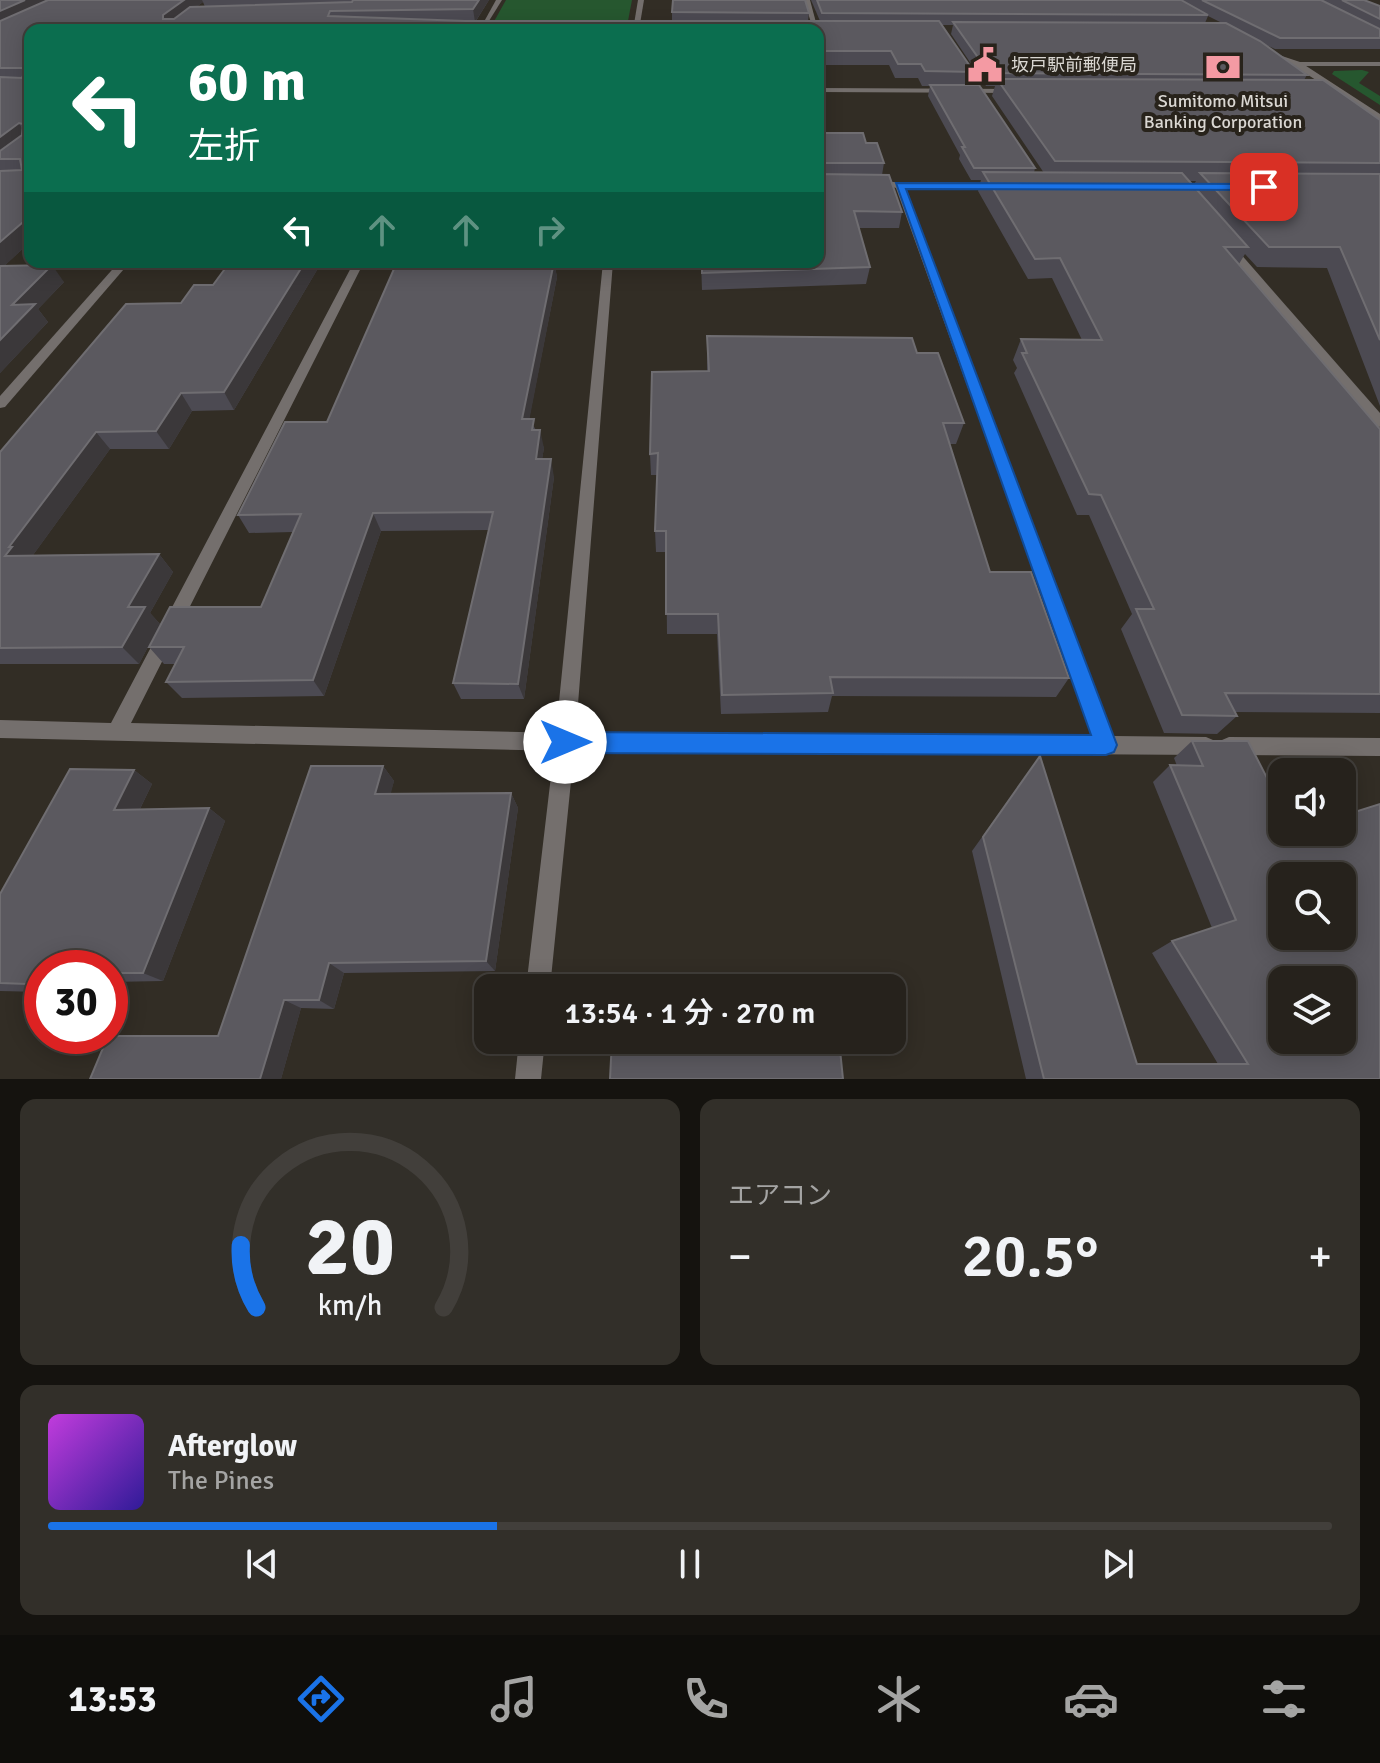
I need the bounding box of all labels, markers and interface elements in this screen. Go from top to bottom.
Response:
public building icon: 坂戸駅前郵便局 [966,46,1004,84]
text: 60 m [188,47,306,116]
bank icon: Sumitomo Mitsui Banking Corporation [1204,48,1242,86]
place label: 坂戸駅前郵便局 [1011,54,1137,76]
icon: left [56,56,160,160]
place label: Sumitomo Mitsui Banking Corporation [1144,90,1302,133]
text: 左折 [188,124,260,169]
pin [1230,153,1298,221]
icon: arrive [1242,165,1286,209]
icon: left [276,208,320,252]
icon: ahead [360,208,404,252]
icon: ahead [444,208,488,252]
icon: right [528,208,572,252]
position arrow [523,700,607,784]
map controls [1268,758,1356,1054]
button: sound [1268,758,1356,846]
button: search [1268,862,1356,950]
speed limit sign: 30 [24,950,128,1054]
button: layers [1268,966,1356,1054]
text: 13:54 · 1 分 · 270 m [565,995,815,1032]
text: エアコン [728,1180,832,1212]
text: 20 [305,1196,395,1298]
text: 20.5° [962,1220,1098,1294]
text: − [728,1230,752,1284]
text: + [1308,1230,1332,1284]
text: km/h [318,1288,382,1323]
text: Afterglow [168,1428,297,1465]
text: The Pines [168,1465,274,1497]
icon: previous [240,1542,284,1586]
icon: pause [668,1542,712,1586]
icon: next [1096,1542,1140,1586]
icon: directions [293,1671,349,1727]
icon: music [486,1671,542,1727]
icon: phone [678,1671,734,1727]
icon: climate [871,1671,927,1727]
icon: car [1063,1671,1119,1727]
icon: filters [1256,1671,1312,1727]
text: 13:53 [68,1677,157,1722]

